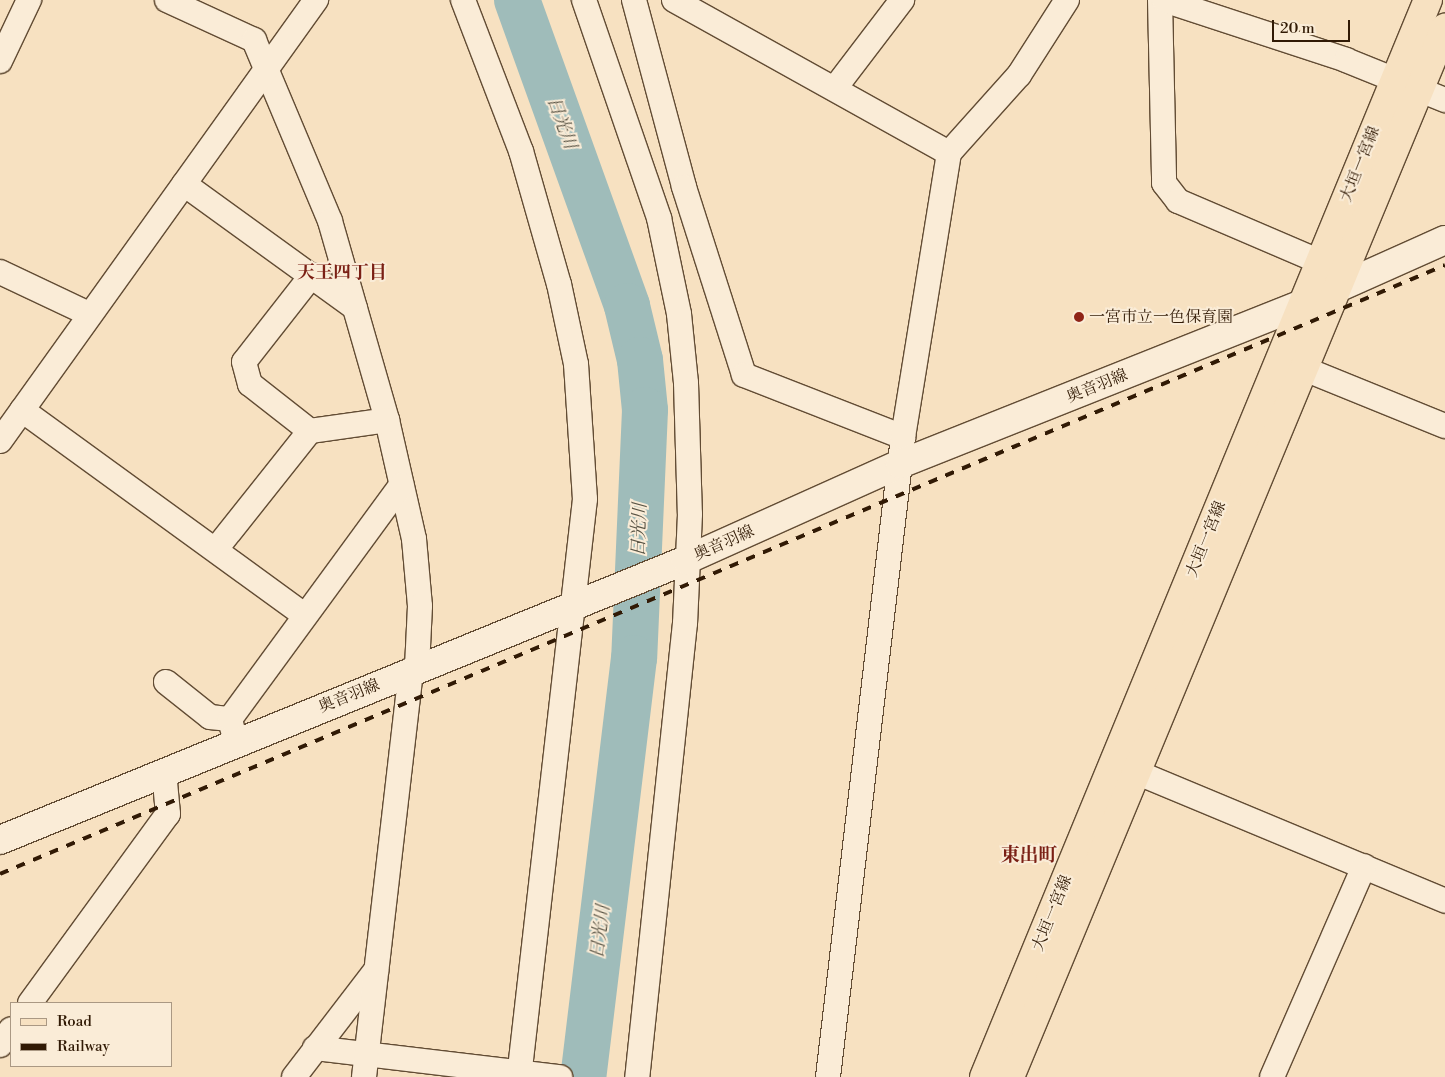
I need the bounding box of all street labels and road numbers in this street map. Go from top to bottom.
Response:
street label: 大垣一宮線 [1336,123,1384,205]
street label: 奥音羽線 [1064,365,1130,407]
street label: 大垣一宮線 [1182,498,1230,580]
street label: 奥音羽線 [691,521,757,565]
street label: 奥音羽線 [316,675,382,717]
street label: 大垣一宮線 [1028,872,1076,954]

